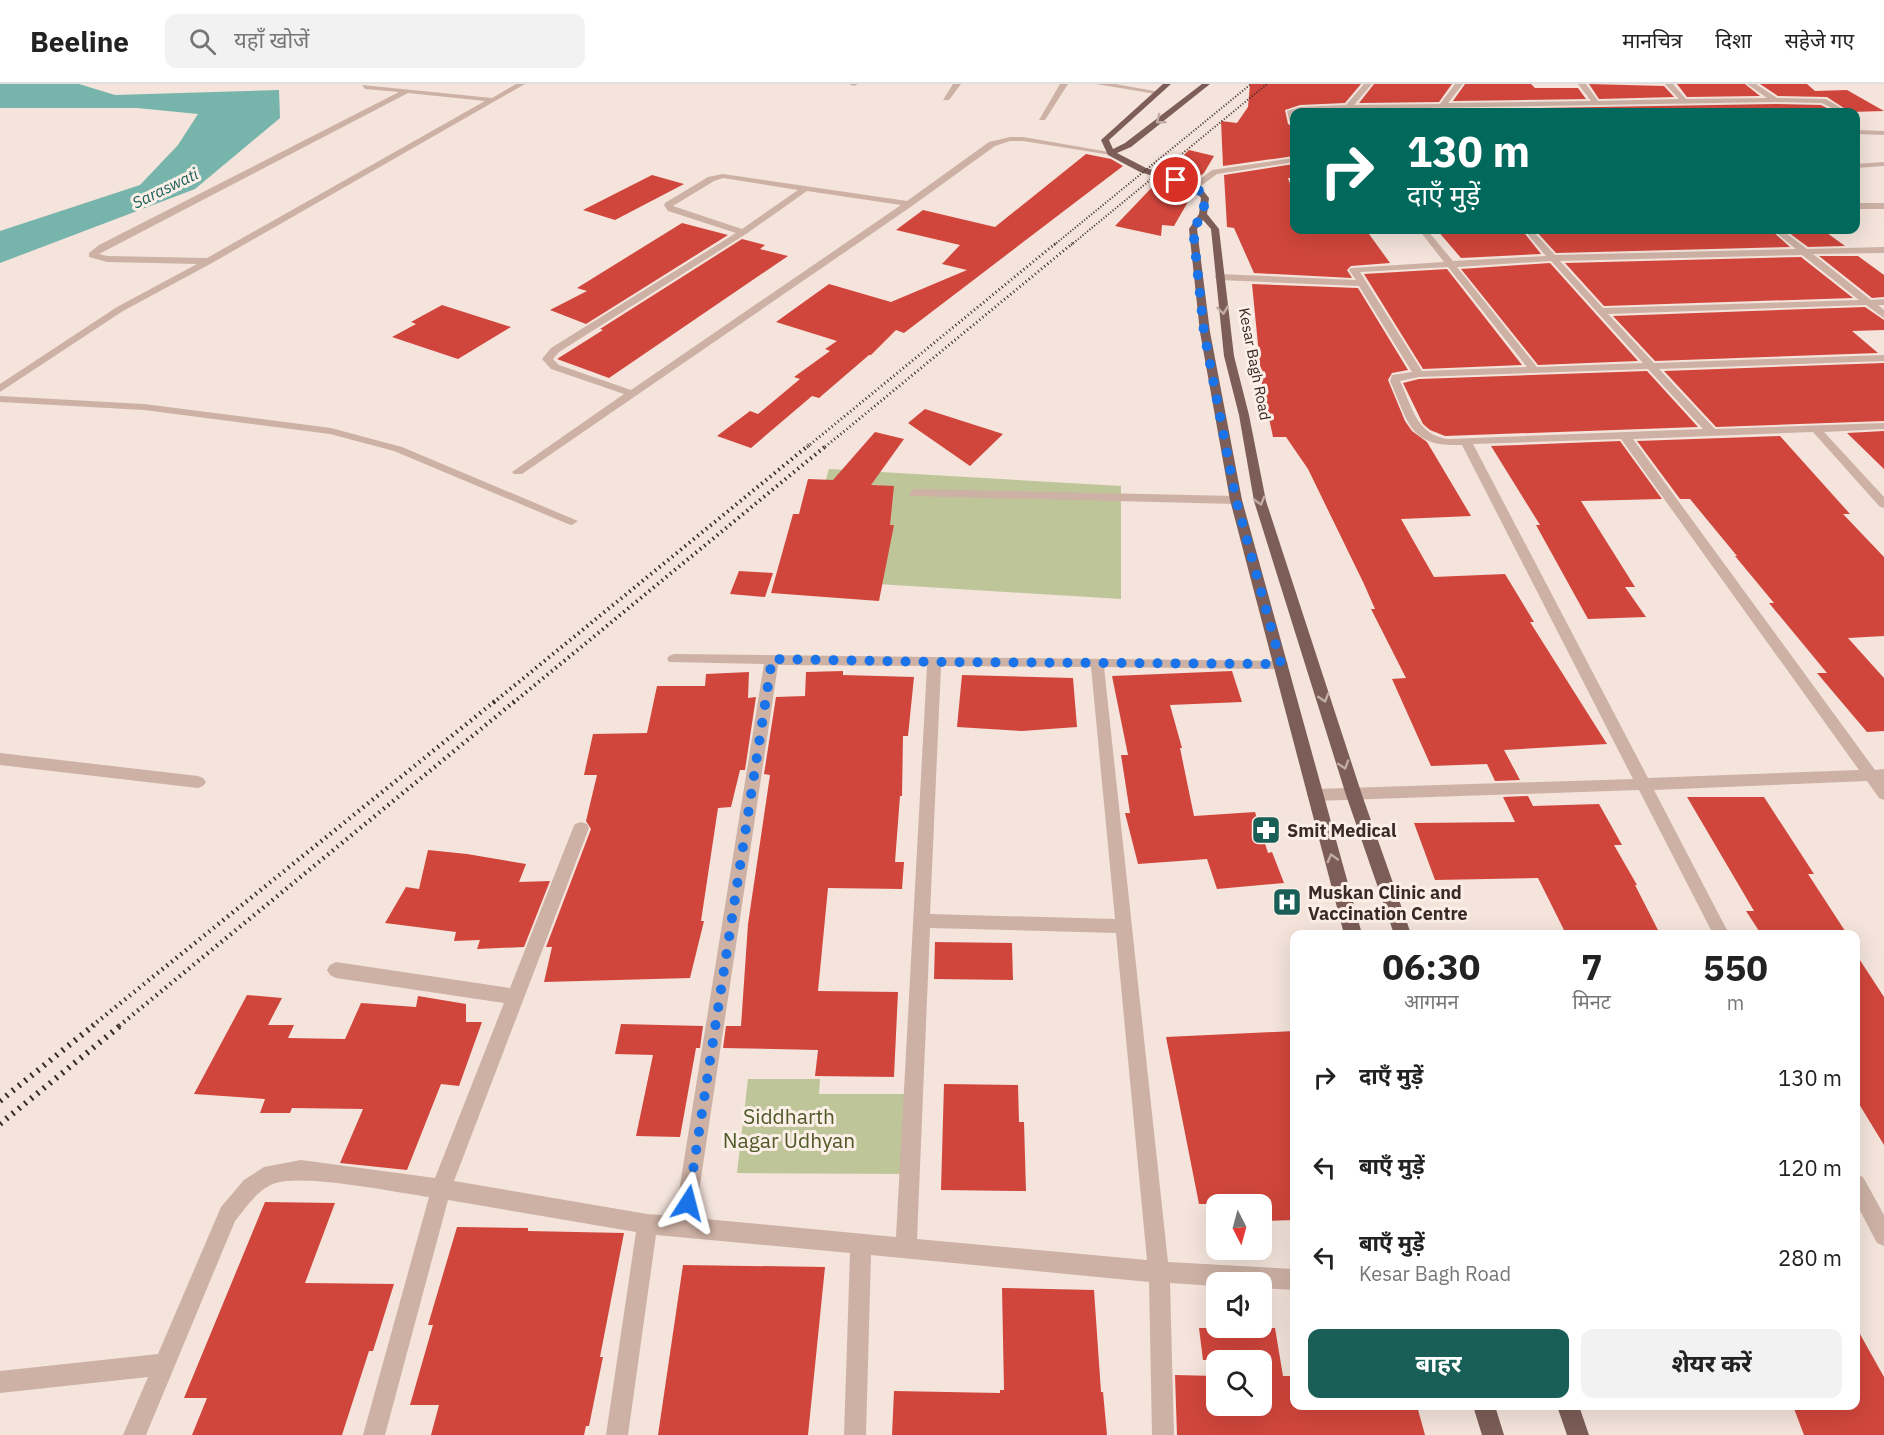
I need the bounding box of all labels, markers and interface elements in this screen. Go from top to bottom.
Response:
search box [165,14,585,68]
text: Beeline [30,23,129,60]
icon: search [186,25,219,58]
text: यहाँ खोजें [234,25,309,54]
text: मानचित्र [1622,26,1682,54]
text: दिशा [1715,26,1752,54]
text: सहेजे गए [1785,26,1854,54]
one-way arrow [1155,113,1166,124]
text: 130 m [1407,124,1530,179]
icon: right [1308,132,1386,210]
pin [1150,154,1201,205]
water label: Saraswati [129,163,202,213]
icon: arrive [1159,163,1192,196]
text: दाएँ मुड़ें [1407,177,1480,212]
one-way arrow [1216,305,1229,314]
street label: Kesar Bagh Road [1235,306,1275,422]
one-way arrow [1253,496,1266,506]
one-way arrow [1317,692,1329,703]
one-way arrow [1337,759,1350,770]
pharmacy icon: Smit Medical [1250,814,1282,846]
place label: Smit Medical [1287,819,1397,842]
one-way arrow [1327,853,1339,864]
place label: Muskan Clinic and Vaccination Centre [1308,881,1468,925]
hospital icon: Muskan Clinic and Vaccination Centre [1271,886,1303,918]
text: 06:30 [1382,943,1480,990]
text: 7 [1581,943,1603,990]
text: 550 [1703,944,1768,991]
text: आगमन [1404,988,1459,1015]
text: मिनट [1573,988,1611,1015]
text: m [1727,989,1744,1016]
icon: right [1308,1061,1341,1094]
text: दाएँ मुड़ें [1359,1061,1423,1090]
text: 130 m [1778,1063,1842,1092]
park label: Siddharth Nagar Udhyan [723,1102,855,1154]
icon: left [1308,1151,1341,1184]
text: बाएँ मुड़ें [1359,1151,1425,1180]
text: 120 m [1778,1153,1842,1182]
position arrow [656,1171,720,1235]
north arrow [1206,1194,1272,1260]
map controls [1206,1194,1272,1416]
text: बाएँ मुड़ें [1359,1228,1425,1257]
icon: left [1308,1241,1341,1274]
text: 280 m [1778,1243,1842,1272]
text: Kesar Bagh Road [1359,1260,1511,1287]
button: sound [1206,1272,1272,1338]
button: बाहर [1308,1329,1569,1398]
button: शेयर करें [1581,1329,1842,1398]
button: search [1206,1350,1272,1416]

